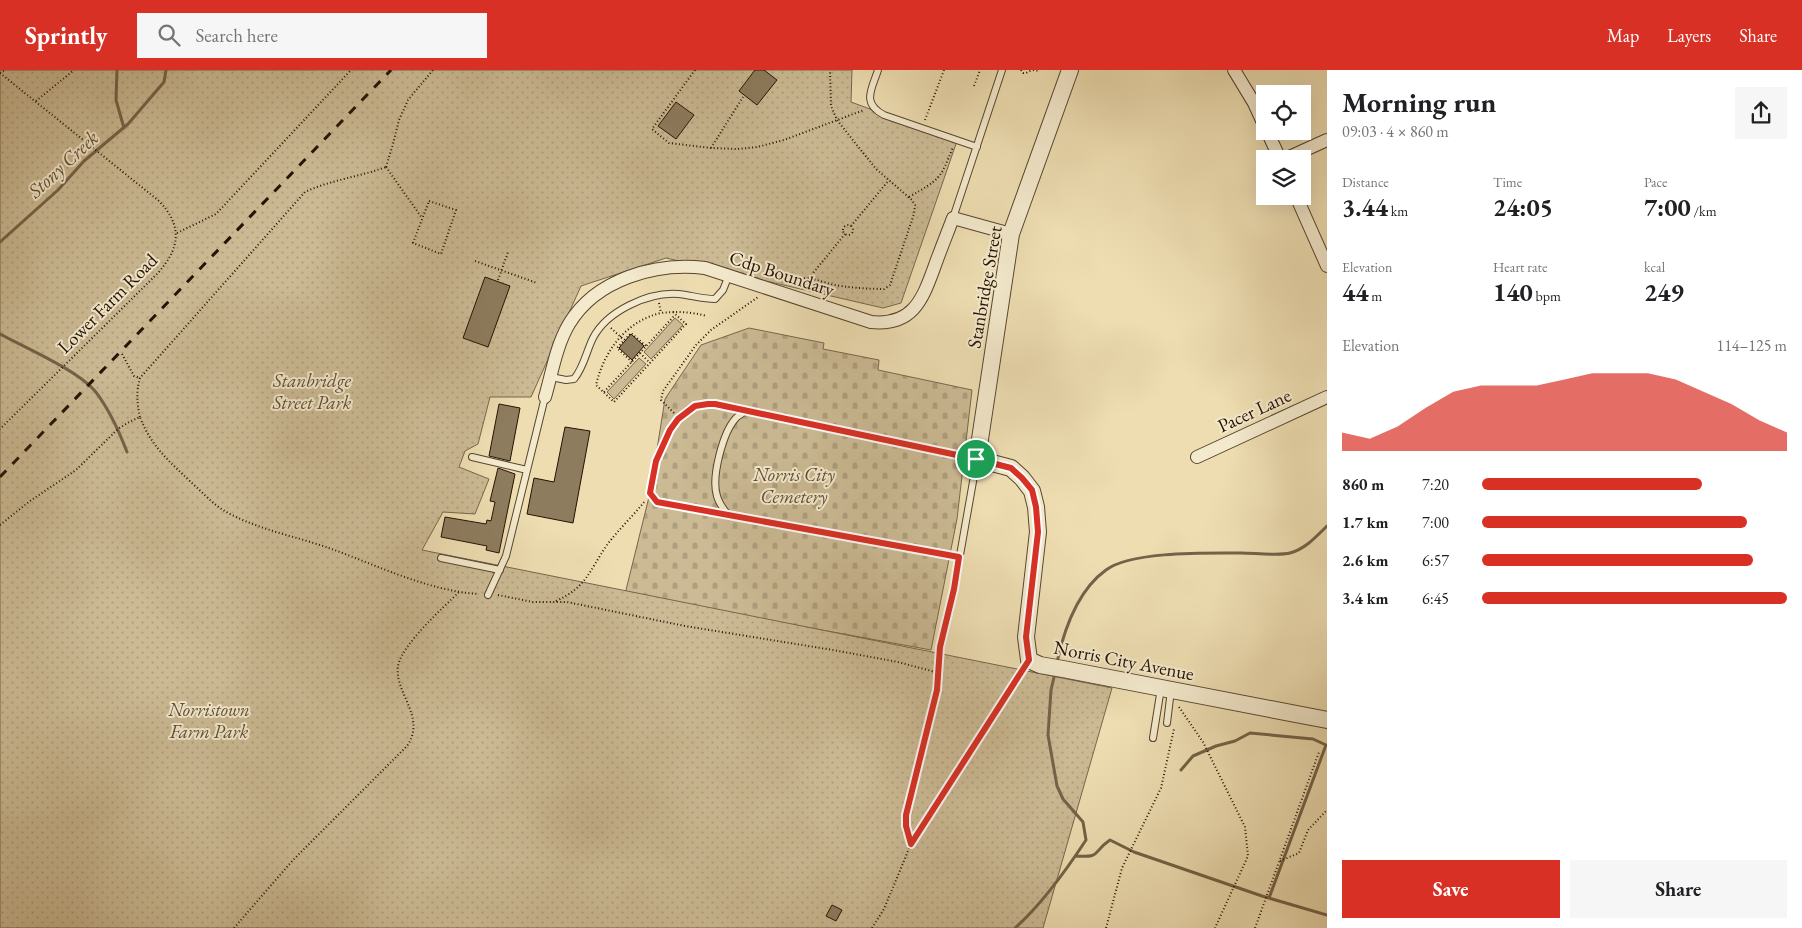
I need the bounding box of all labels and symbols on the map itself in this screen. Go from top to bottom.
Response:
water label: Stony Creek [21,125,104,204]
street label: Stanbridge Street [961,224,1008,350]
street label: Cdp Boundary [726,245,838,302]
street label: Lower Farm Road [52,248,163,359]
park label: Stanbridge Street Park [272,368,352,415]
street label: Pacer Lane [1214,383,1295,438]
pin [955,438,997,480]
park label: Norris City Cemetery [752,462,835,509]
street label: Norris City Avenue [1052,635,1196,686]
park label: Norristown Farm Park [167,697,250,744]

